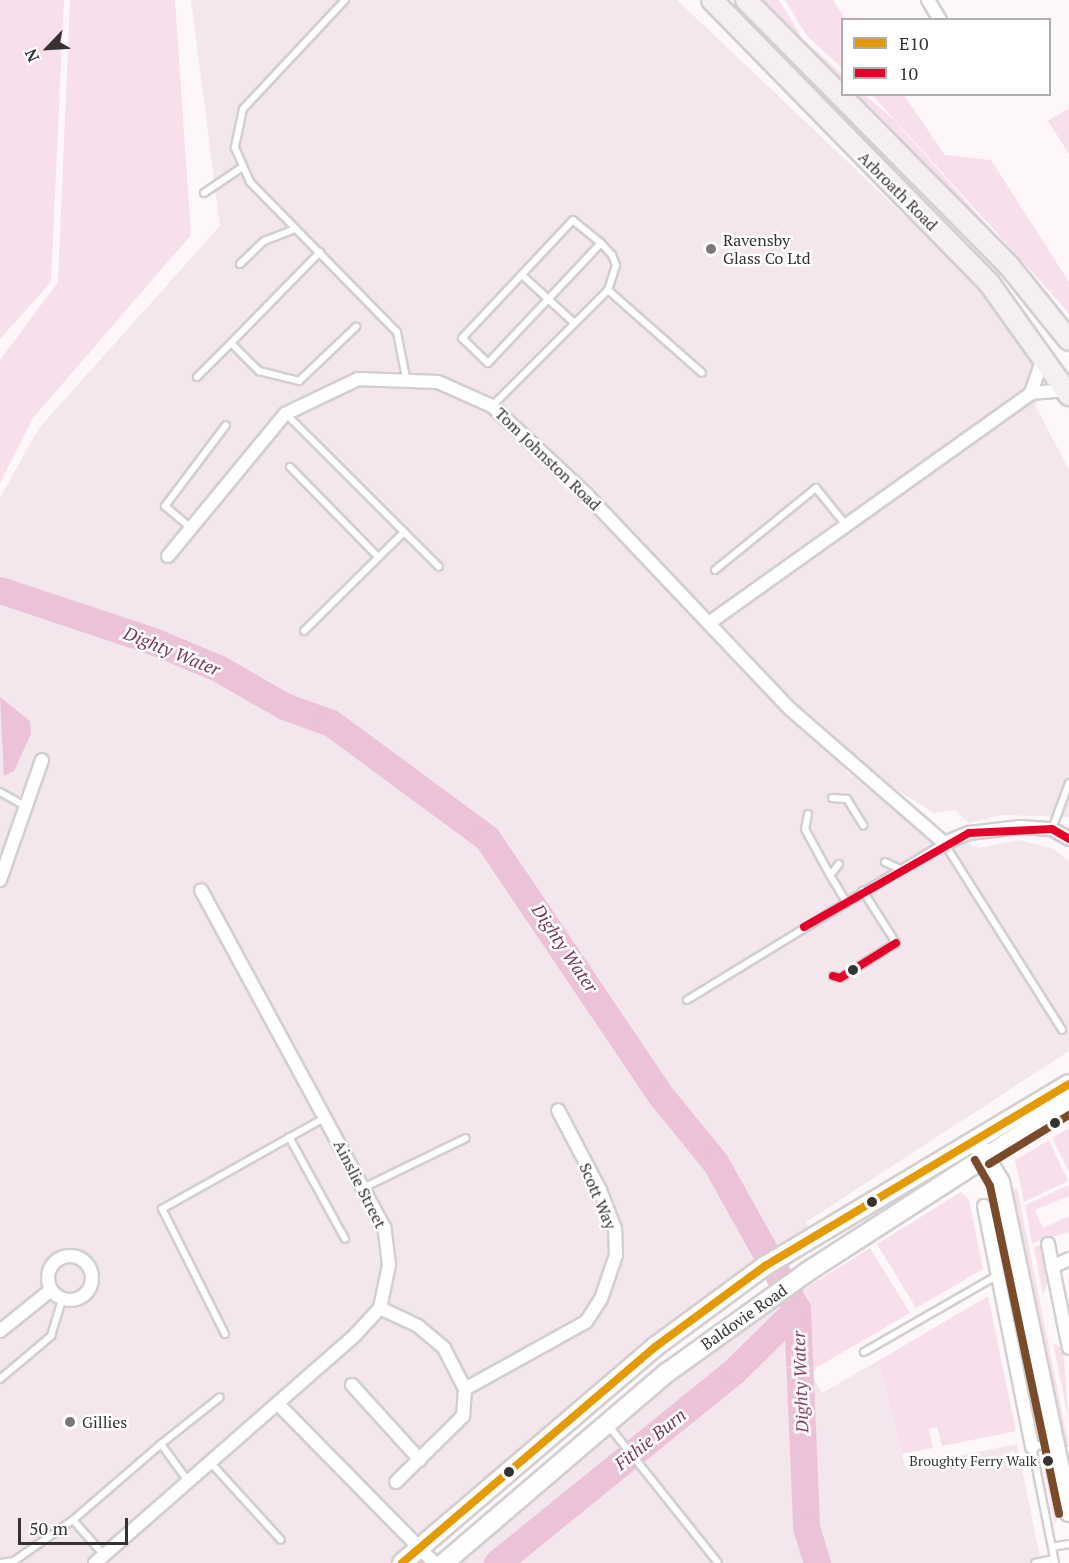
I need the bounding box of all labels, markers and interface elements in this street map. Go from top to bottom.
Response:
north arrow [18,18,78,78]
legend [841,18,1051,96]
text: E10 [899,31,929,55]
text: N [19,45,44,66]
text: 10 [899,61,918,85]
street label: Arbroath Road [855,148,941,234]
place label: Ravensby Glass Co Ltd [723,230,811,268]
marker: Ravensby Glass Co Ltd [704,242,718,256]
street label: Tom Johnston Road [491,404,605,514]
water label: Dighty Water [121,622,223,680]
water label: Dighty Water [528,900,602,996]
unlabelled marker [847,964,859,976]
unlabelled marker [1049,1117,1061,1129]
street label: Ainslie Street [330,1137,390,1231]
street label: Scott Way [575,1160,621,1232]
unlabelled marker [866,1196,878,1208]
street label: Baldovie Road [697,1280,791,1354]
water label: Dighty Water [787,1331,813,1433]
water label: Fithie Burn [610,1404,690,1474]
place label: Gillies [82,1412,127,1432]
marker: Gillies [63,1415,77,1429]
place label: Broughty Ferry Walk [909,1453,1037,1469]
marker: Broughty Ferry Walk [1042,1455,1054,1467]
unlabelled marker [503,1466,515,1478]
scale bar [21,1506,130,1544]
text: 50 m [29,1516,68,1540]

